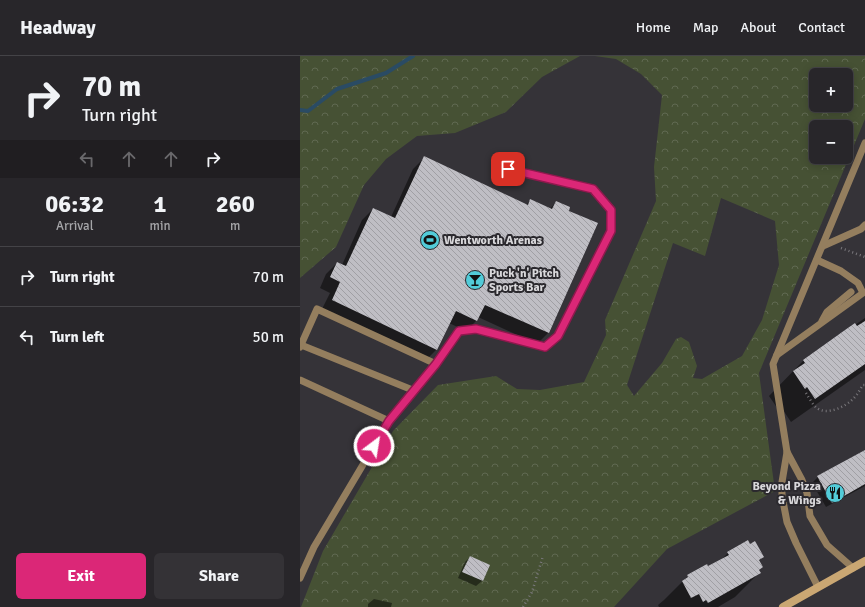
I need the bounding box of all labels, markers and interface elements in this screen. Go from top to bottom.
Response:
text: Headway [20,16,96,40]
text: Home [636,19,671,36]
text: Map [693,19,718,36]
text: About [740,19,776,36]
text: Contact [798,19,845,36]
map controls [809,68,853,164]
button: + [809,68,853,112]
text: 70 m [82,70,141,104]
icon: right [16,72,68,124]
text: Turn right [82,104,157,126]
button: − [809,120,853,164]
icon: left [76,148,98,170]
icon: ahead [118,148,140,170]
icon: ahead [160,148,182,170]
icon: right [202,148,224,170]
pin [491,152,525,186]
icon: arrive [497,158,519,180]
text: 06:32 [45,189,104,219]
text: 1 [154,189,166,219]
text: 260 [216,189,255,219]
text: Arrival [56,218,93,234]
text: min [150,218,171,234]
text: m [230,218,240,234]
sports icon: Wentworth Arenas [419,229,441,251]
place label: Wentworth Arenas [444,233,543,248]
icon: right [16,266,38,288]
place label: Puck 'n' Pitch Sports Bar [489,266,560,295]
text: Turn right [50,268,115,286]
text: 70 m [253,268,284,286]
bar icon: Puck 'n' Pitch Sports Bar [464,269,486,291]
icon: left [16,326,38,348]
text: Turn left [50,328,104,346]
text: 50 m [253,328,284,346]
position arrow [353,425,395,467]
place label: Beyond Pizza & Wings [752,479,822,508]
restaurant icon: Beyond Pizza & Wings [824,482,846,504]
button: Exit [16,553,146,599]
button: Share [154,553,284,599]

